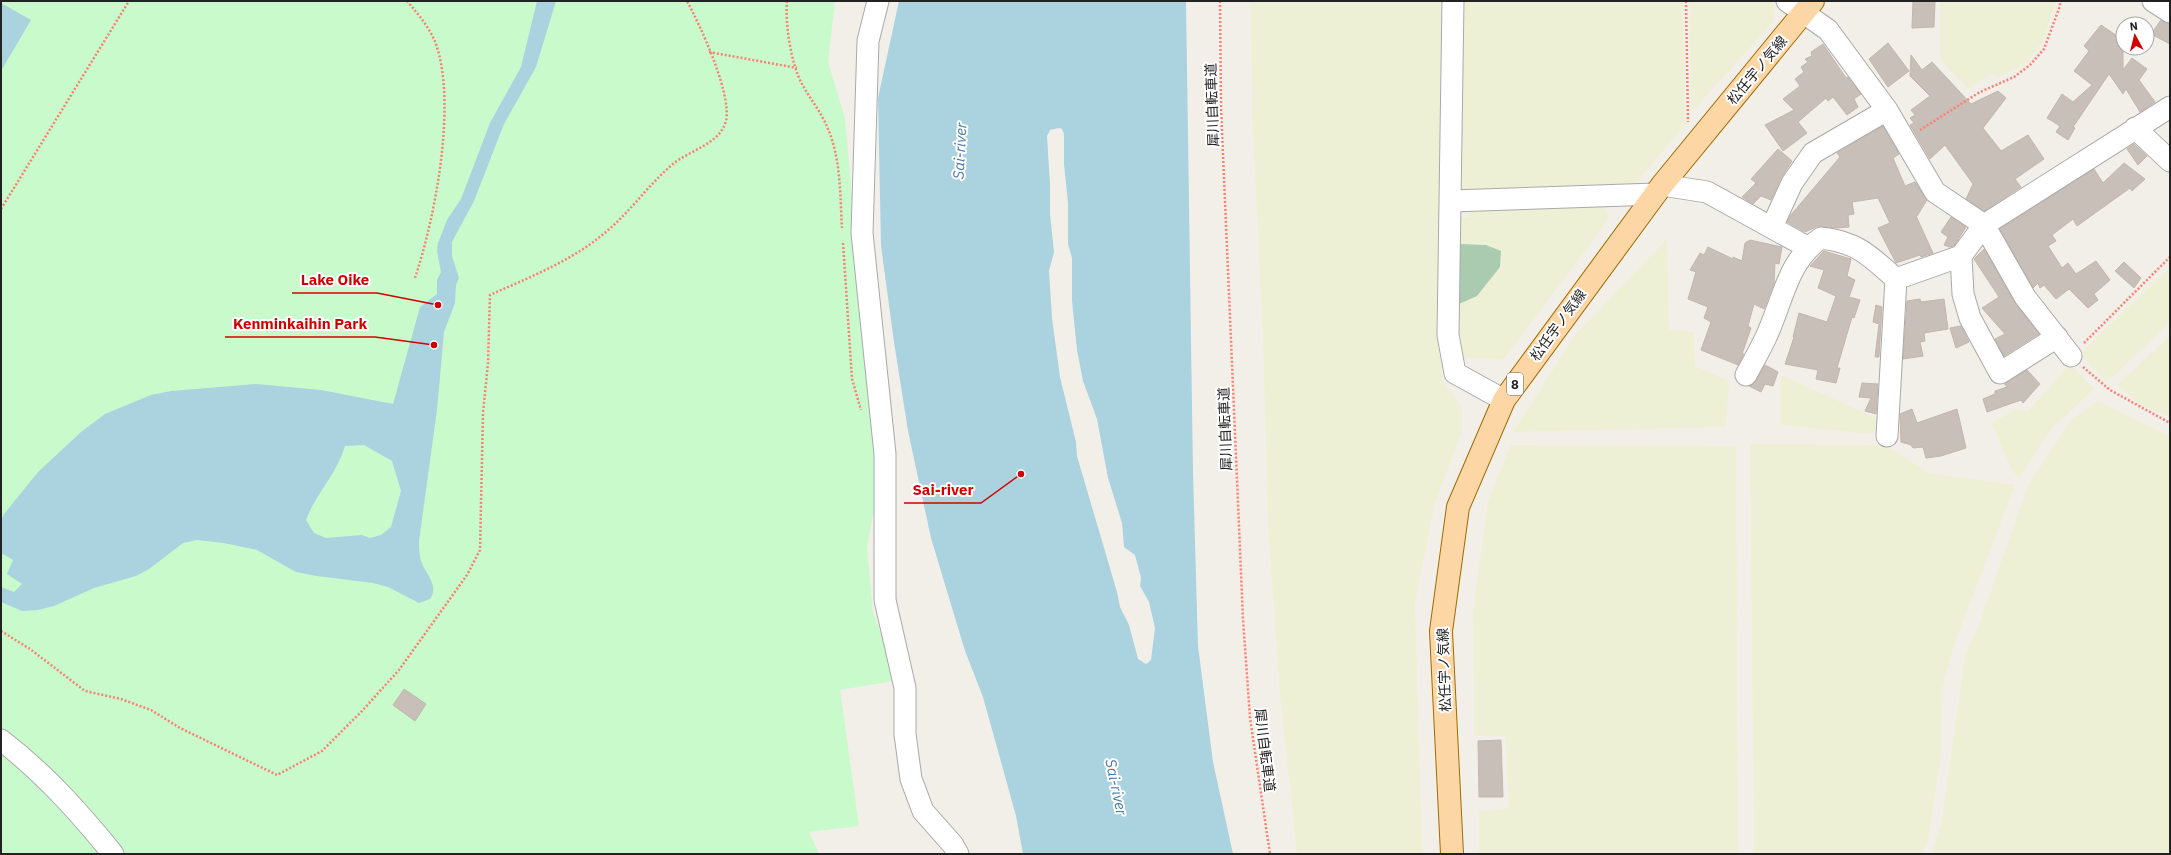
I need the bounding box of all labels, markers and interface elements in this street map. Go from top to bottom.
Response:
north arrow [2115,16,2155,56]
text: N [2129,19,2139,34]
street label: 松任宇ノ気線 [1723,32,1791,108]
street label: 犀川自転車道 [1202,63,1222,147]
water label: Sai-river [949,122,970,180]
callout: Lake Oike [292,266,377,293]
text: Lake Oike [301,270,369,289]
street label: 松任宇ノ気線 [1526,286,1590,364]
callout: Kenminkaihin Park [225,310,375,337]
text: Kenminkaihin Park [233,314,367,333]
road number: 8 [1507,373,1523,395]
street label: 犀川自転車道 [1215,387,1235,471]
callout: Sai-river [904,476,981,503]
text: Sai-river [912,480,974,499]
street label: 松任宇ノ気線 [1434,628,1454,712]
street label: 犀川自転車道 [1251,707,1279,793]
water label: Sai-river [1101,757,1132,817]

